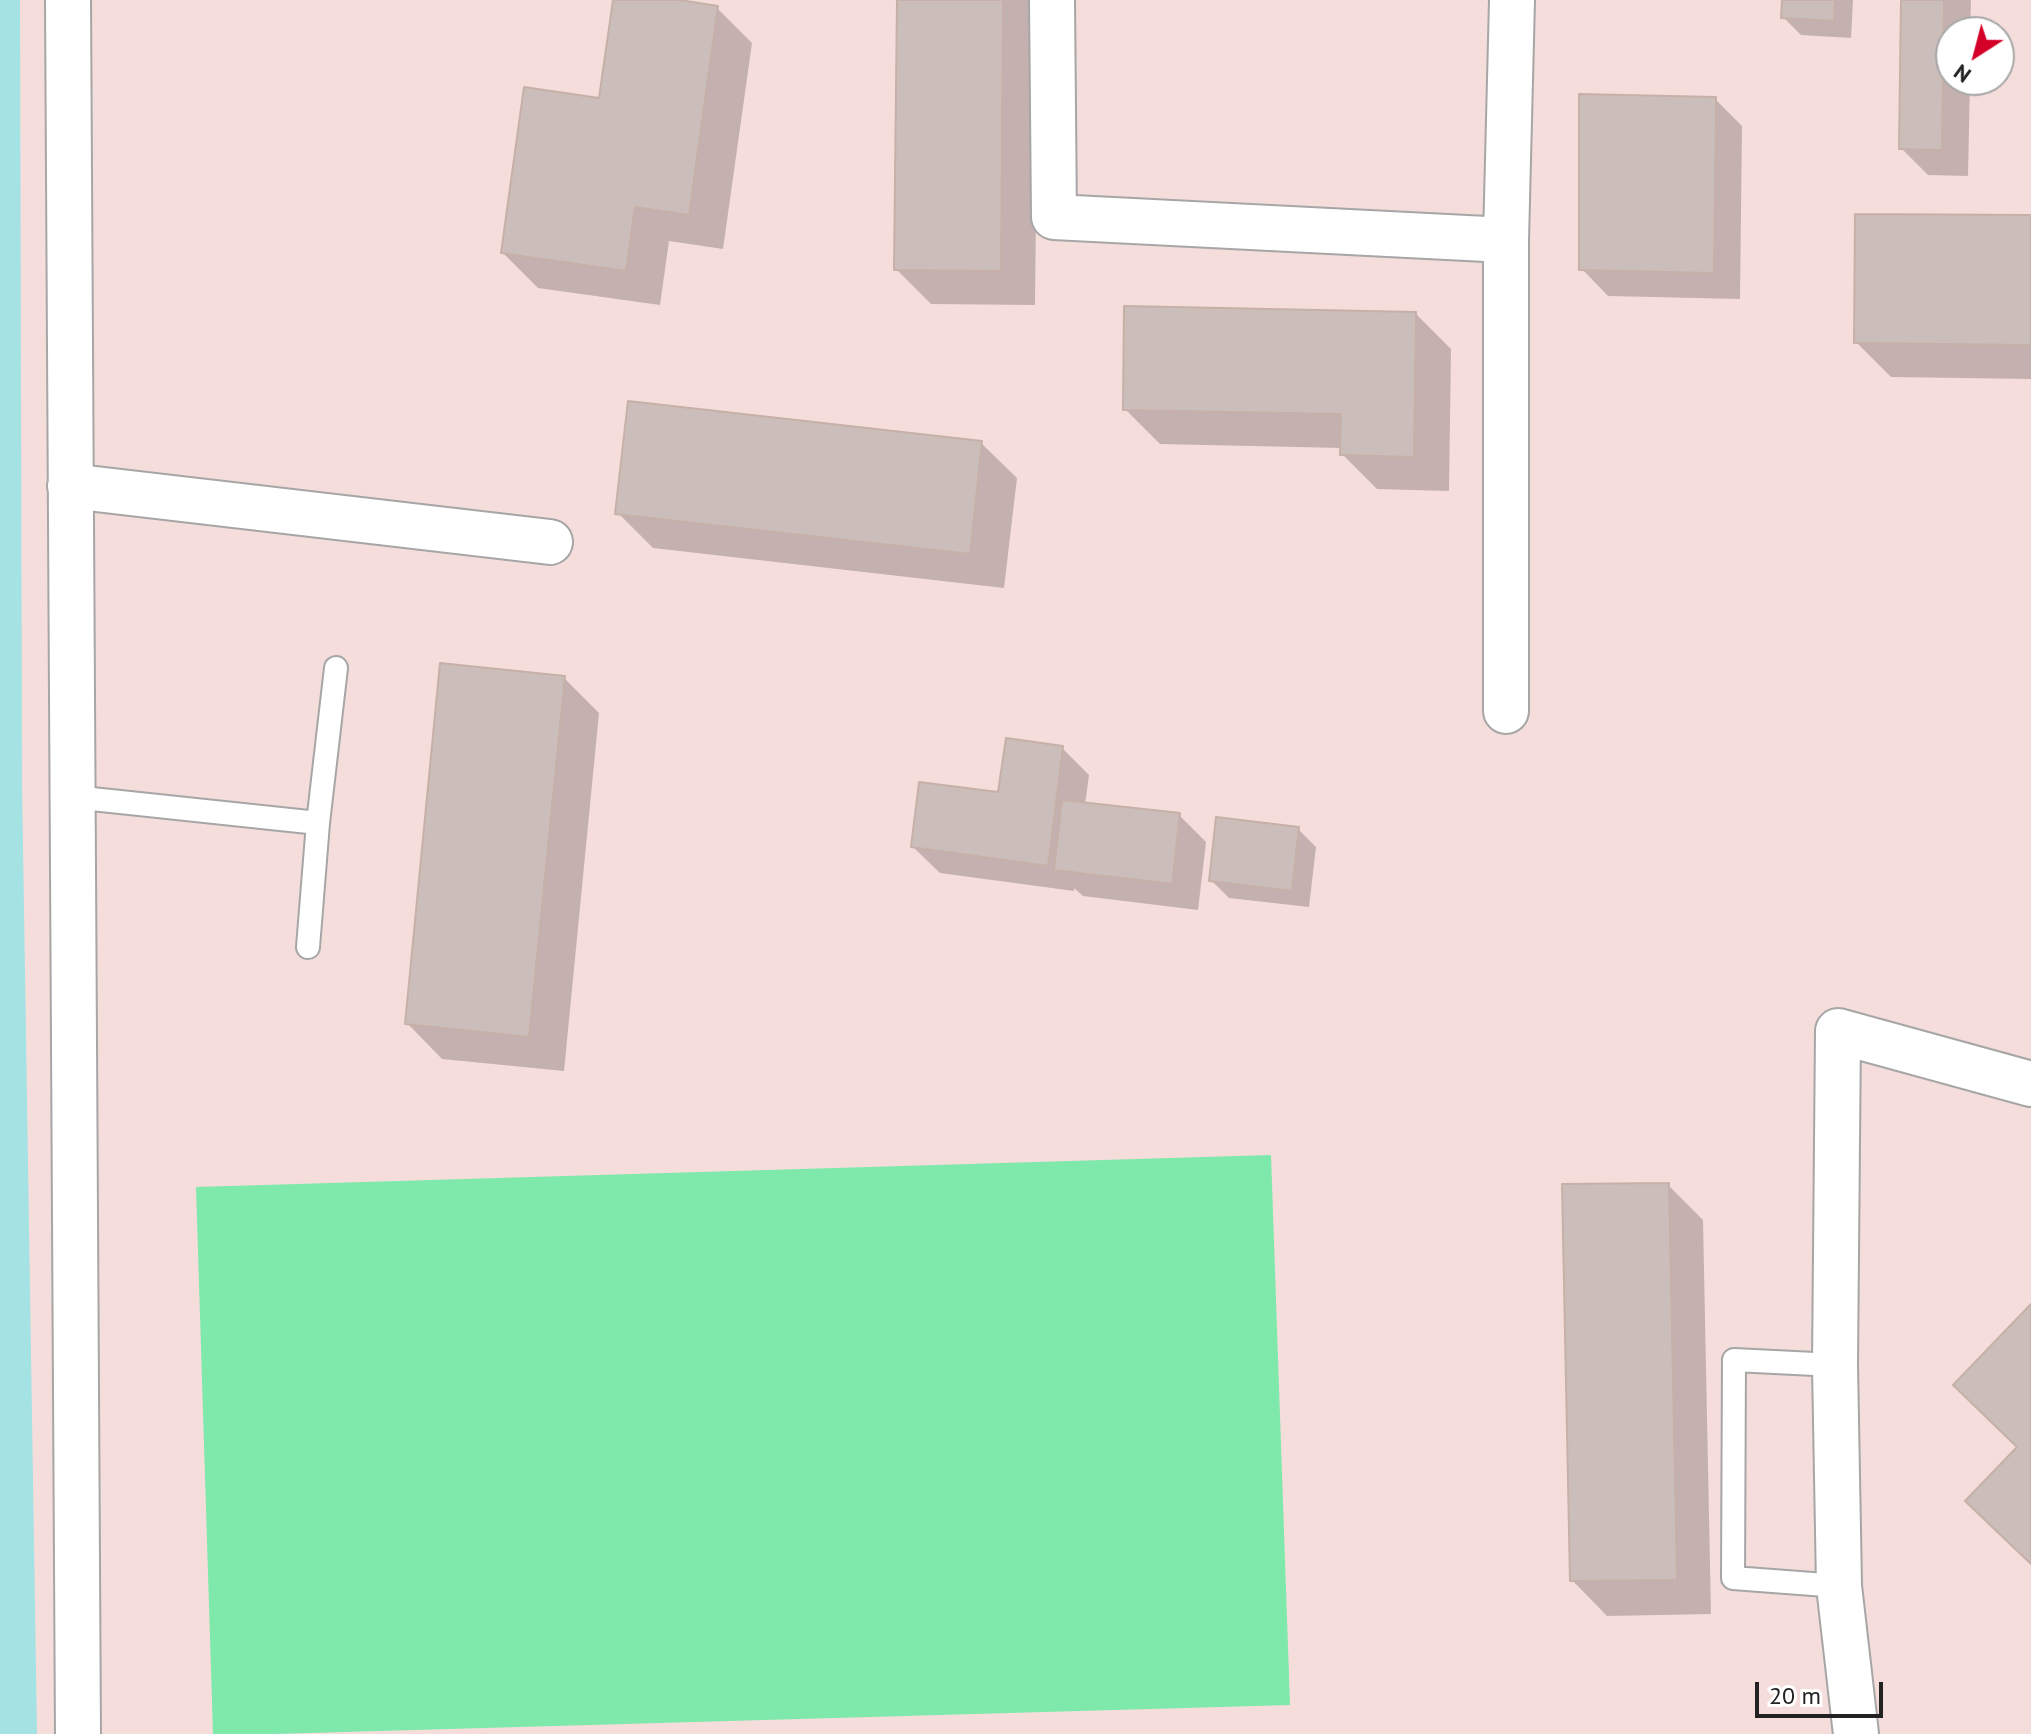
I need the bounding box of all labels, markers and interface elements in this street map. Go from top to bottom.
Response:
north arrow [1935,16,2015,96]
text: N [1948,58,1976,89]
scale bar [1759,1666,1887,1716]
text: 20 m [1769,1680,1821,1711]

